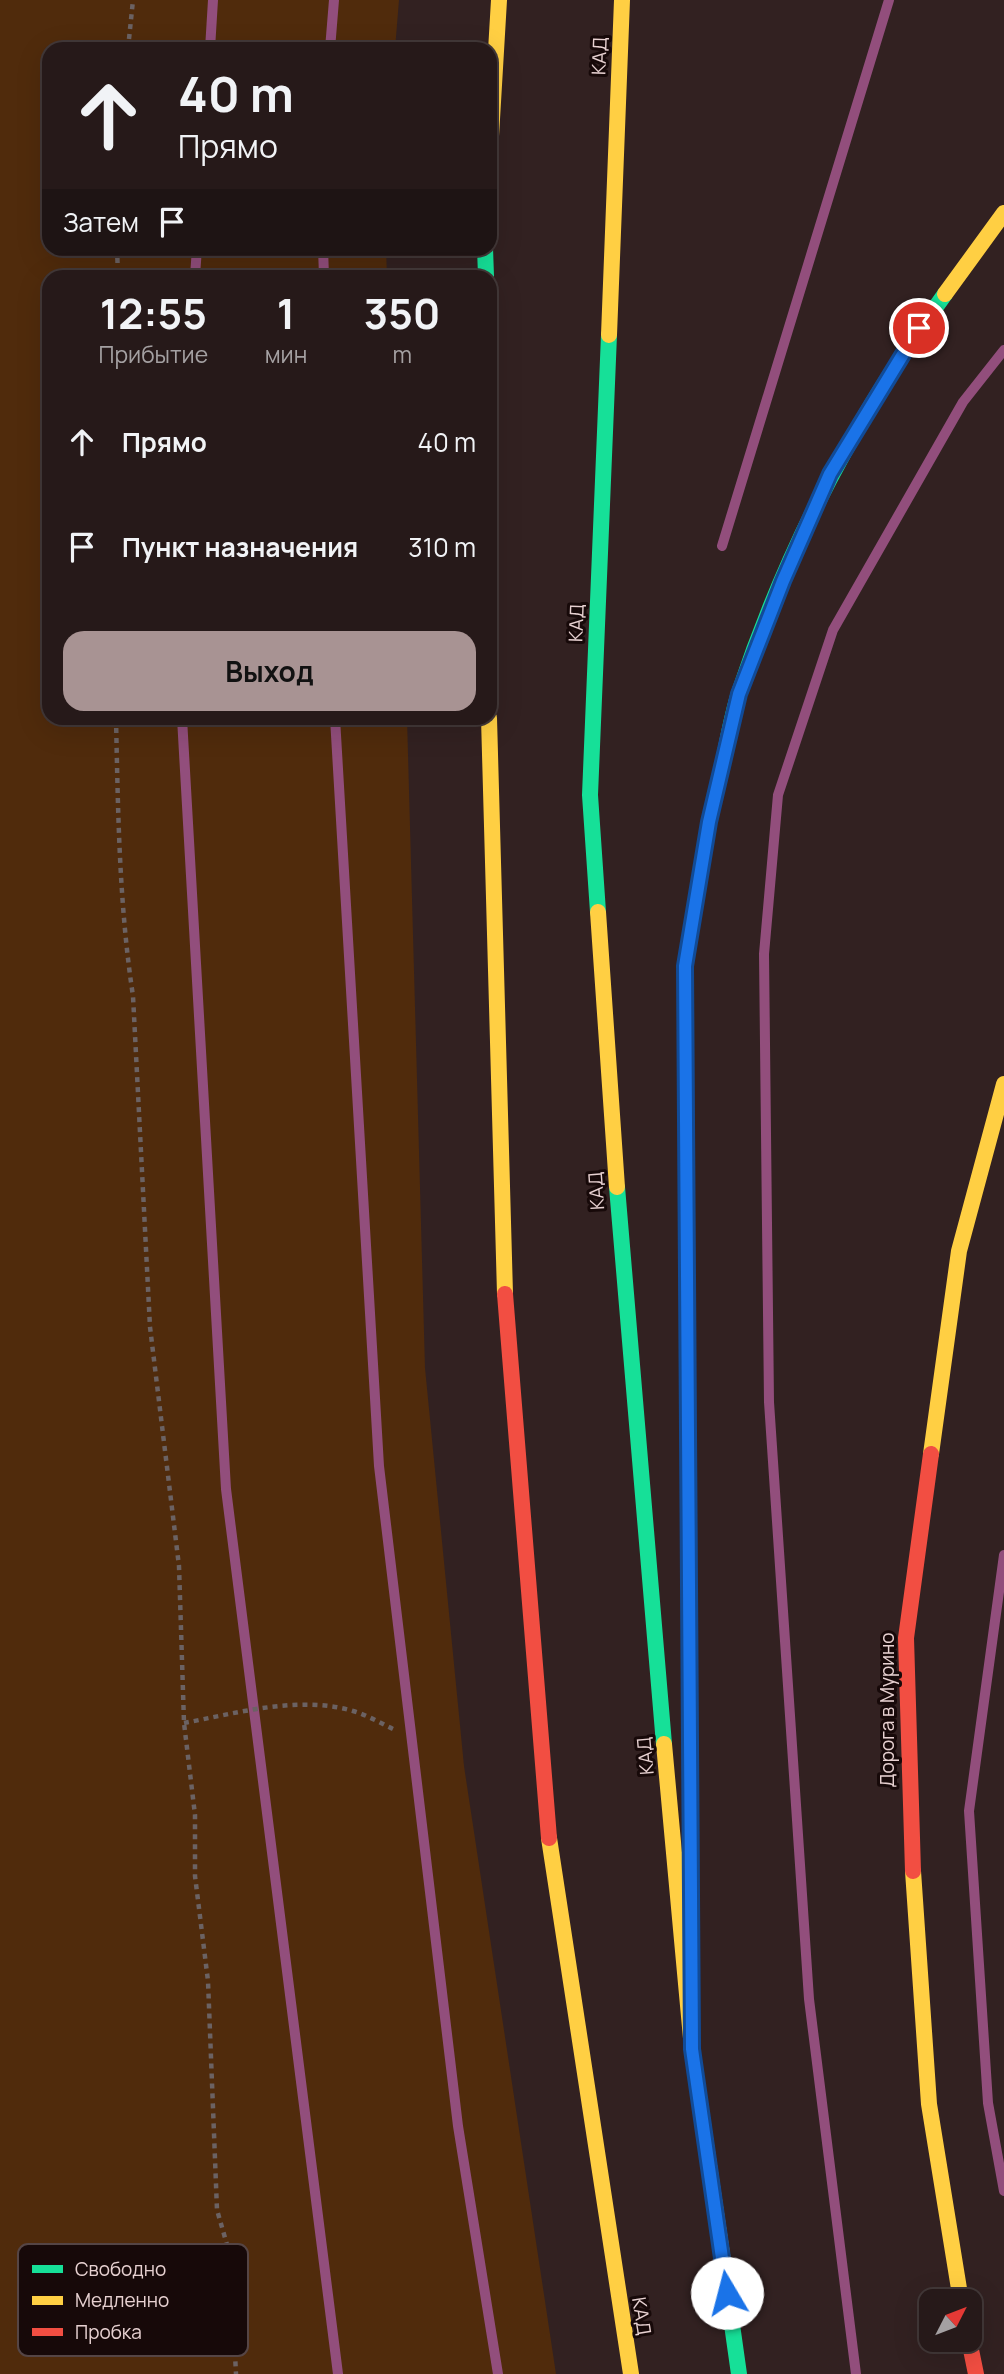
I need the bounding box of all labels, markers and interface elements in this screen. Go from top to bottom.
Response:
street label: КАД [585,37,613,75]
text: 40 m [178,60,294,127]
icon: ahead [63,70,154,161]
text: Прямо [178,124,278,168]
icon: arrive [153,203,191,241]
text: Затем [63,204,139,240]
text: 12:55 [100,284,207,342]
text: 1 [277,284,295,342]
text: 350 [364,284,440,342]
pin [889,298,949,358]
icon: arrive [900,309,938,347]
text: Прибытие [99,338,208,370]
text: мин [265,338,307,370]
text: m [392,338,412,370]
icon: ahead [63,423,101,461]
text: Прямо [122,424,207,460]
text: 40 m [418,424,476,460]
icon: arrive [63,528,101,566]
text: Пункт назначения [122,529,358,565]
text: 310 m [408,529,476,565]
street label: КАД [562,604,590,642]
button: Выход [63,631,476,711]
street label: КАД [582,1171,610,1211]
street label: Дорога в Мурино [874,1632,900,1788]
street label: КАД [630,1736,660,1776]
legend [18,2244,248,2356]
text: Свободно [75,2256,166,2282]
position arrow [690,2256,764,2330]
text: Медленно [75,2287,169,2313]
north arrow [919,2289,982,2352]
map controls [919,2289,982,2352]
street label: КАД [626,2295,658,2337]
text: Пробка [75,2319,142,2345]

